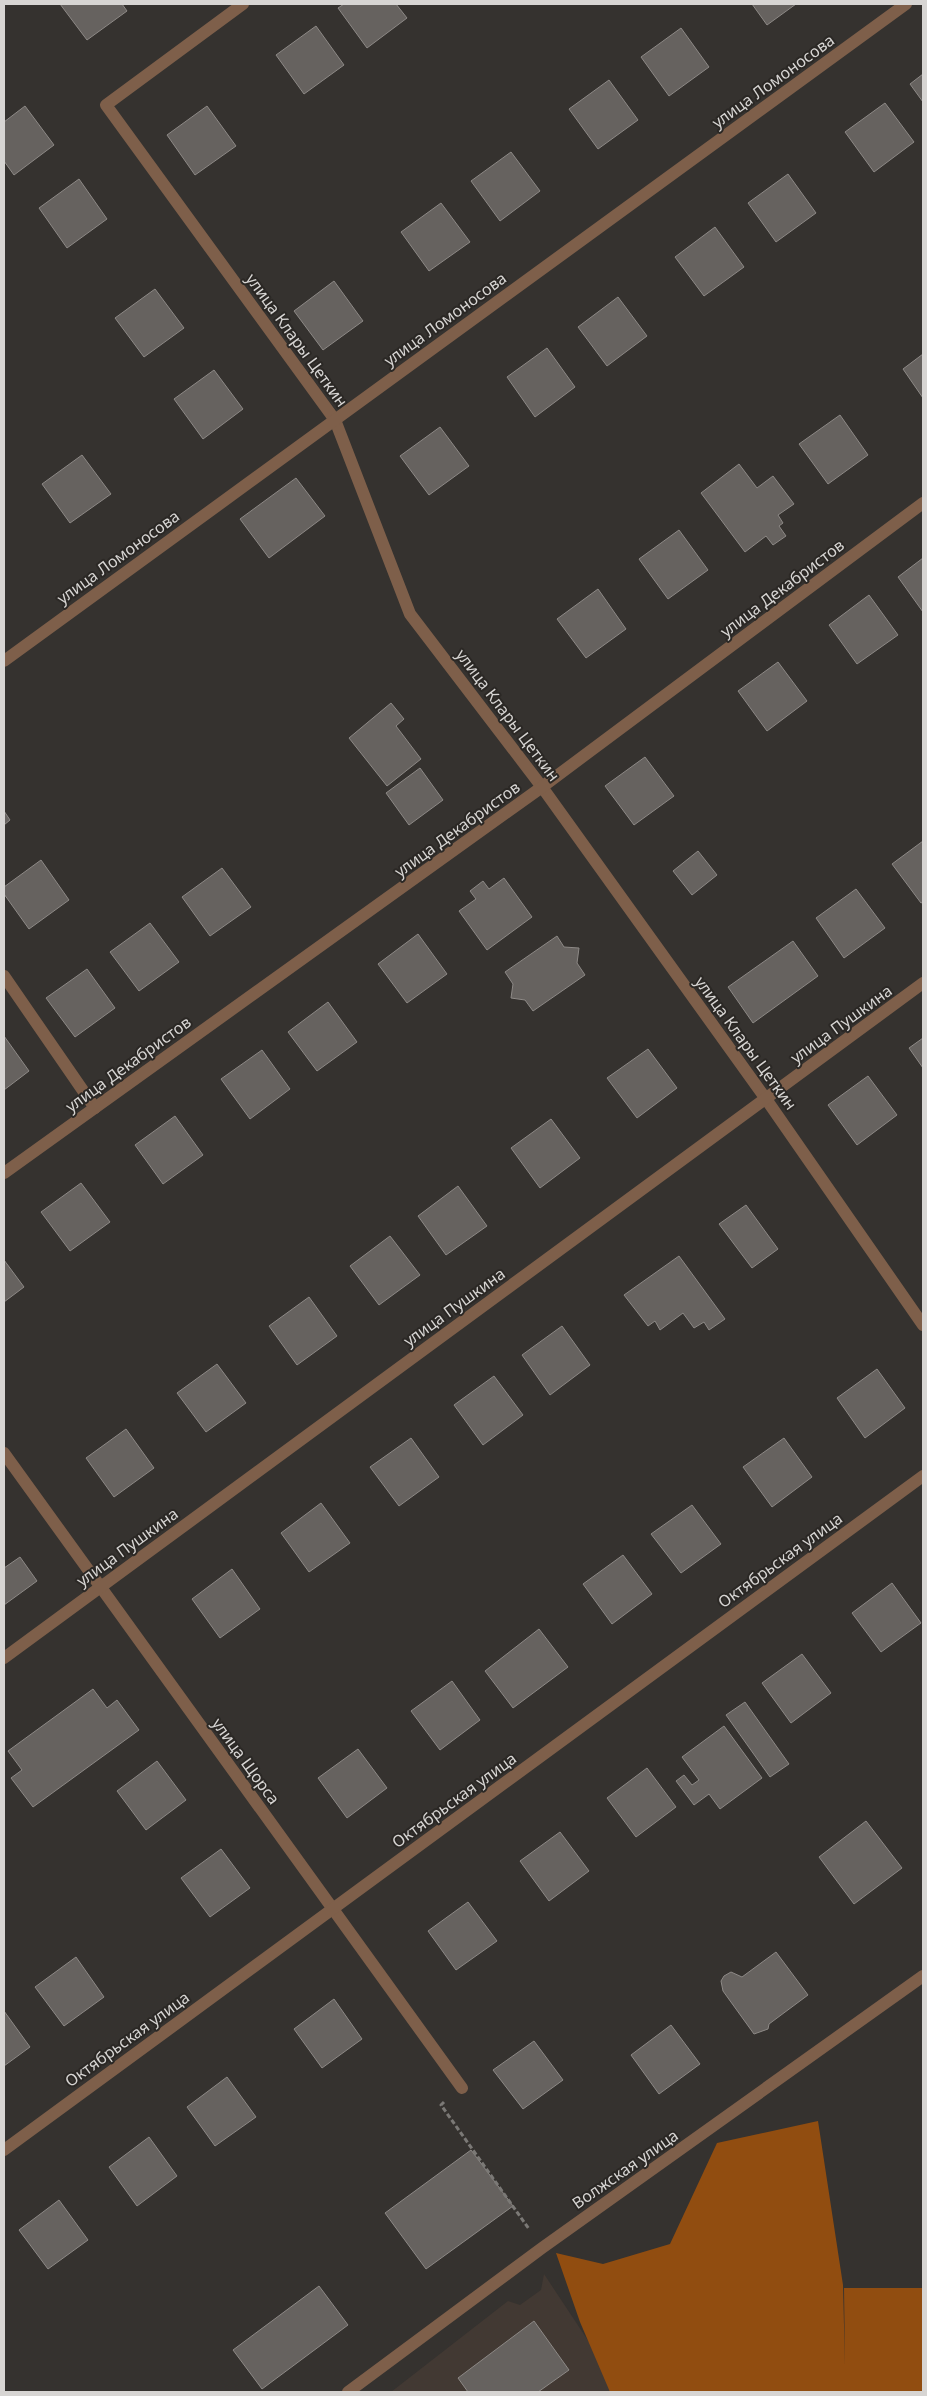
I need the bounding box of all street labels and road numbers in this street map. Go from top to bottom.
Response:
street label: улица Ломоносова [707,29,839,133]
street label: улица Ломоносова [379,267,511,371]
street label: улица Клары Цеткин [241,269,353,411]
street label: улица Ломоносова [52,505,184,609]
street label: улица Декабристов [715,534,849,642]
street label: улица Клары Цеткин [451,644,565,786]
street label: улица Декабристов [390,776,524,882]
street label: улица Клары Цеткин [690,972,802,1114]
street label: улица Пушкина [786,980,896,1068]
street label: улица Декабристов [61,1011,195,1117]
street label: улица Пушкина [399,1263,509,1351]
street label: улица Пушкина [72,1503,182,1591]
street label: Октябрьская улица [713,1507,847,1613]
street label: улица Щорса [207,1713,285,1809]
street label: Октябрьская улица [387,1747,521,1853]
street label: Октябрьская улица [60,1986,194,2092]
street label: Волжская улица [568,2124,682,2214]

